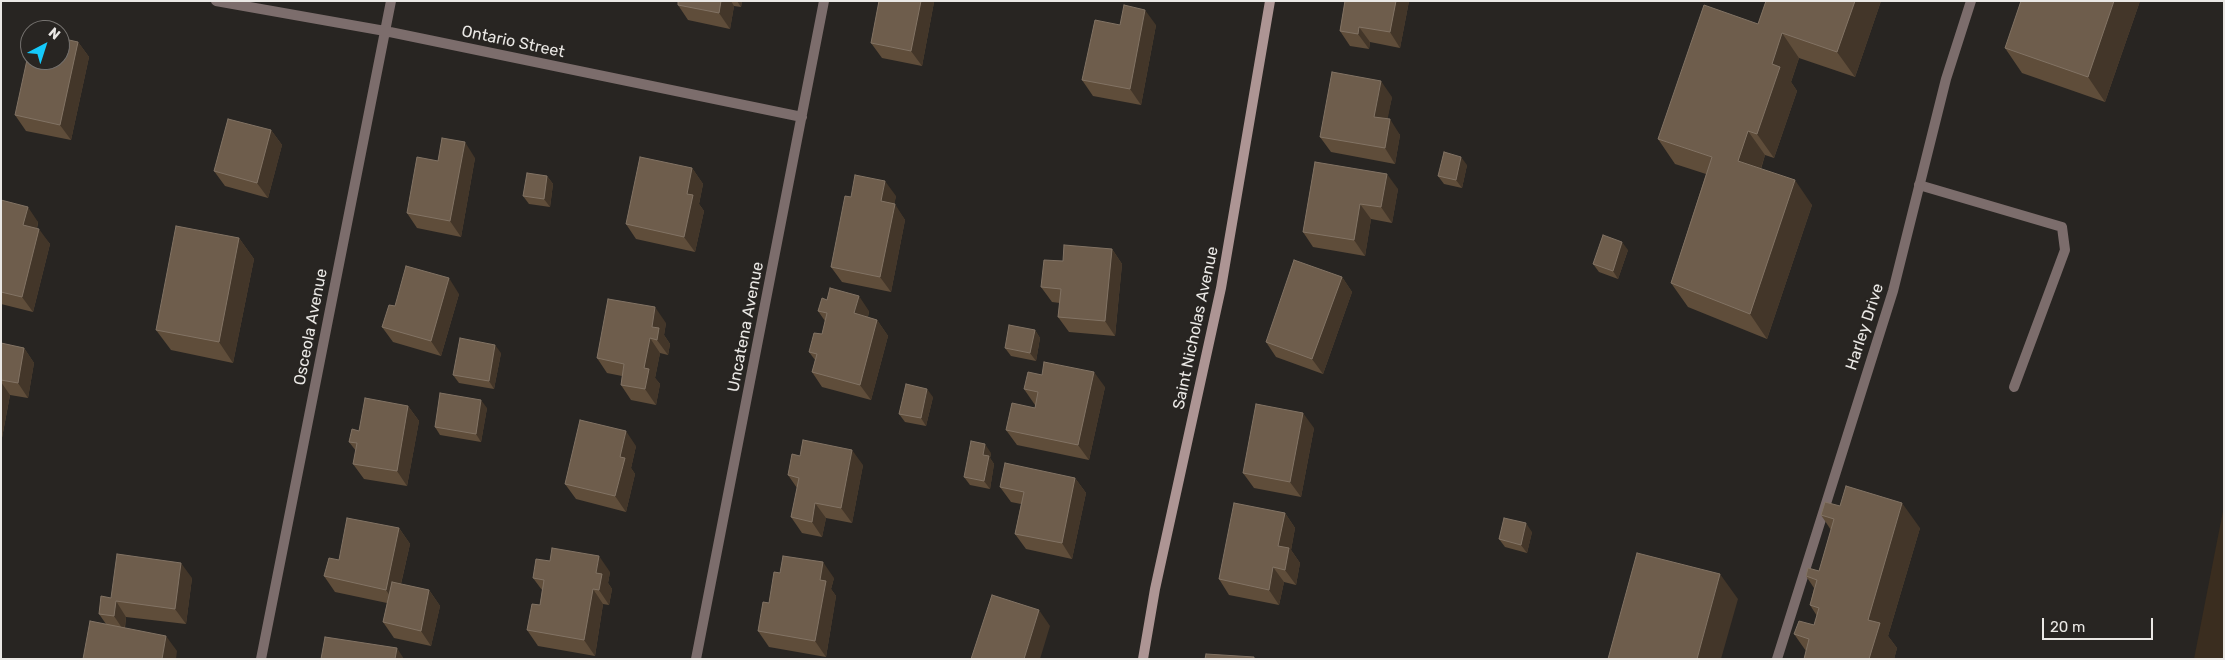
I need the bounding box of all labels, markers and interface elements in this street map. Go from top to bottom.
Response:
north arrow [20,20,70,70]
street label: Ontario Street [460,22,566,62]
text: N [45,24,64,44]
street label: Saint Nicholas Avenue [1169,245,1223,411]
street label: Uncatena Avenue [724,260,768,394]
street label: Osceola Avenue [290,267,332,387]
street label: Harley Drive [1842,281,1888,373]
scale bar [2045,608,2156,640]
text: 20 m [2050,618,2085,636]

